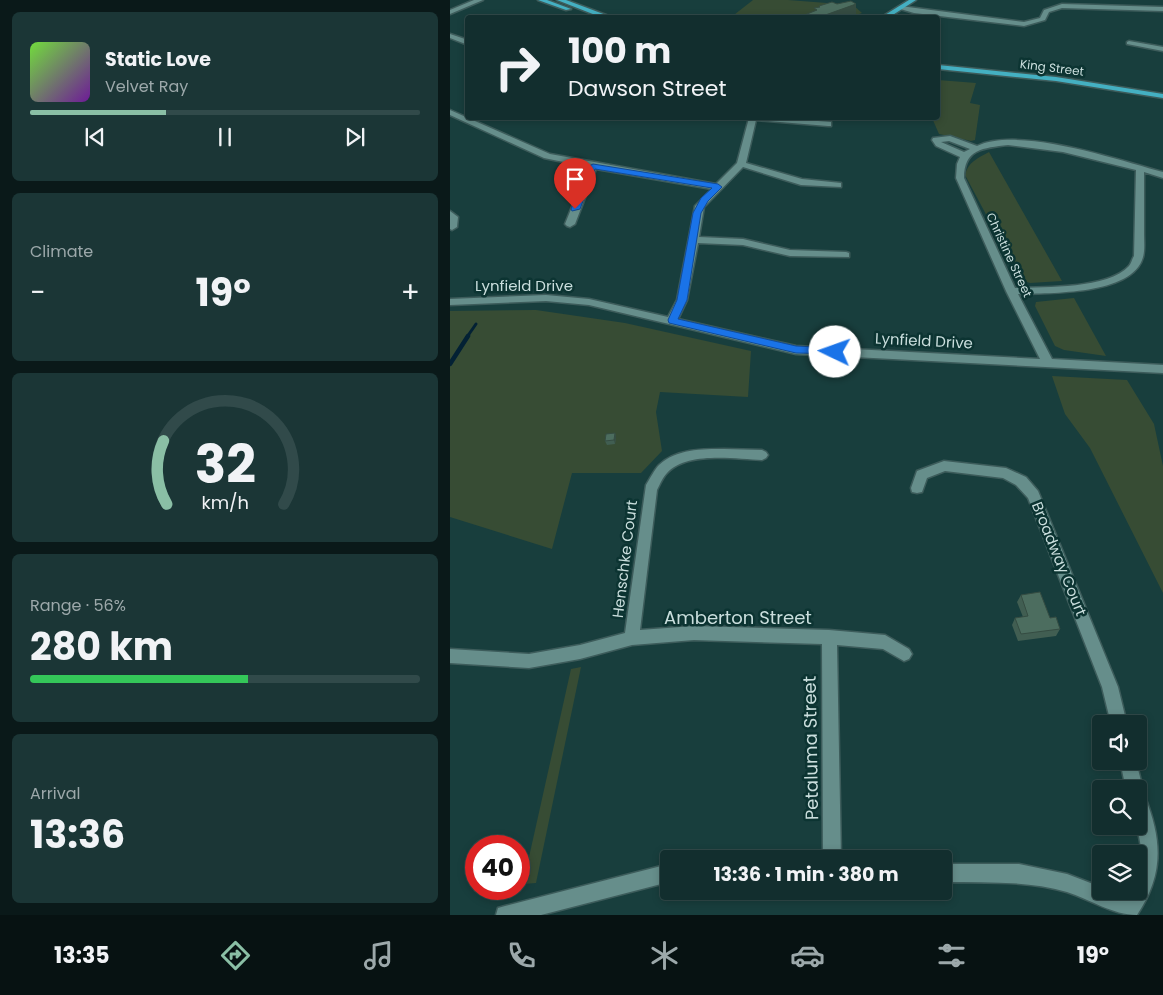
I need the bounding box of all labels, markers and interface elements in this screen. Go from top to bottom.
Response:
text: 100 m [568,26,671,75]
icon: right [485,35,550,100]
text: Static Love [105,46,211,73]
street label: King Street [1019,55,1085,80]
text: Dawson Street [568,73,726,104]
text: Velvet Ray [105,75,188,98]
icon: previous [81,123,109,151]
icon: pause [211,123,239,151]
icon: next [341,123,369,151]
pin [554,158,596,209]
icon: arrive [561,165,589,193]
street label: Christine Street [982,210,1036,300]
text: Climate [30,240,93,263]
text: 19° [196,266,251,319]
text: − [30,273,45,312]
text: + [401,273,420,312]
street label: Lynfield Drive [475,275,573,296]
position arrow [808,325,860,377]
street label: Lynfield Drive [875,327,973,354]
text: 32 [194,428,256,501]
text: km/h [201,490,249,515]
street label: Henschke Court [607,499,642,619]
street label: Broadway Court [1027,499,1092,619]
text: Range · 56% [30,594,126,617]
street label: Amberton Street [664,605,812,630]
text: 280 km [30,620,173,673]
street label: Petaluma Street [797,676,824,820]
map controls [1092,715,1147,900]
button: sound [1092,715,1147,770]
button: search [1092,780,1147,835]
text: Arrival [30,782,80,805]
text: 13:36 [30,808,125,861]
speed limit sign: 40 [465,835,530,900]
button: layers [1092,845,1147,900]
text: 13:36 · 1 min · 380 m [713,861,899,888]
icon: directions [218,938,253,973]
icon: music [361,938,396,973]
icon: phone [504,938,539,973]
icon: climate [647,938,682,973]
icon: car [790,938,825,973]
icon: filters [934,938,969,973]
text: 13:35 [54,940,110,971]
text: 19° [1077,940,1109,971]

